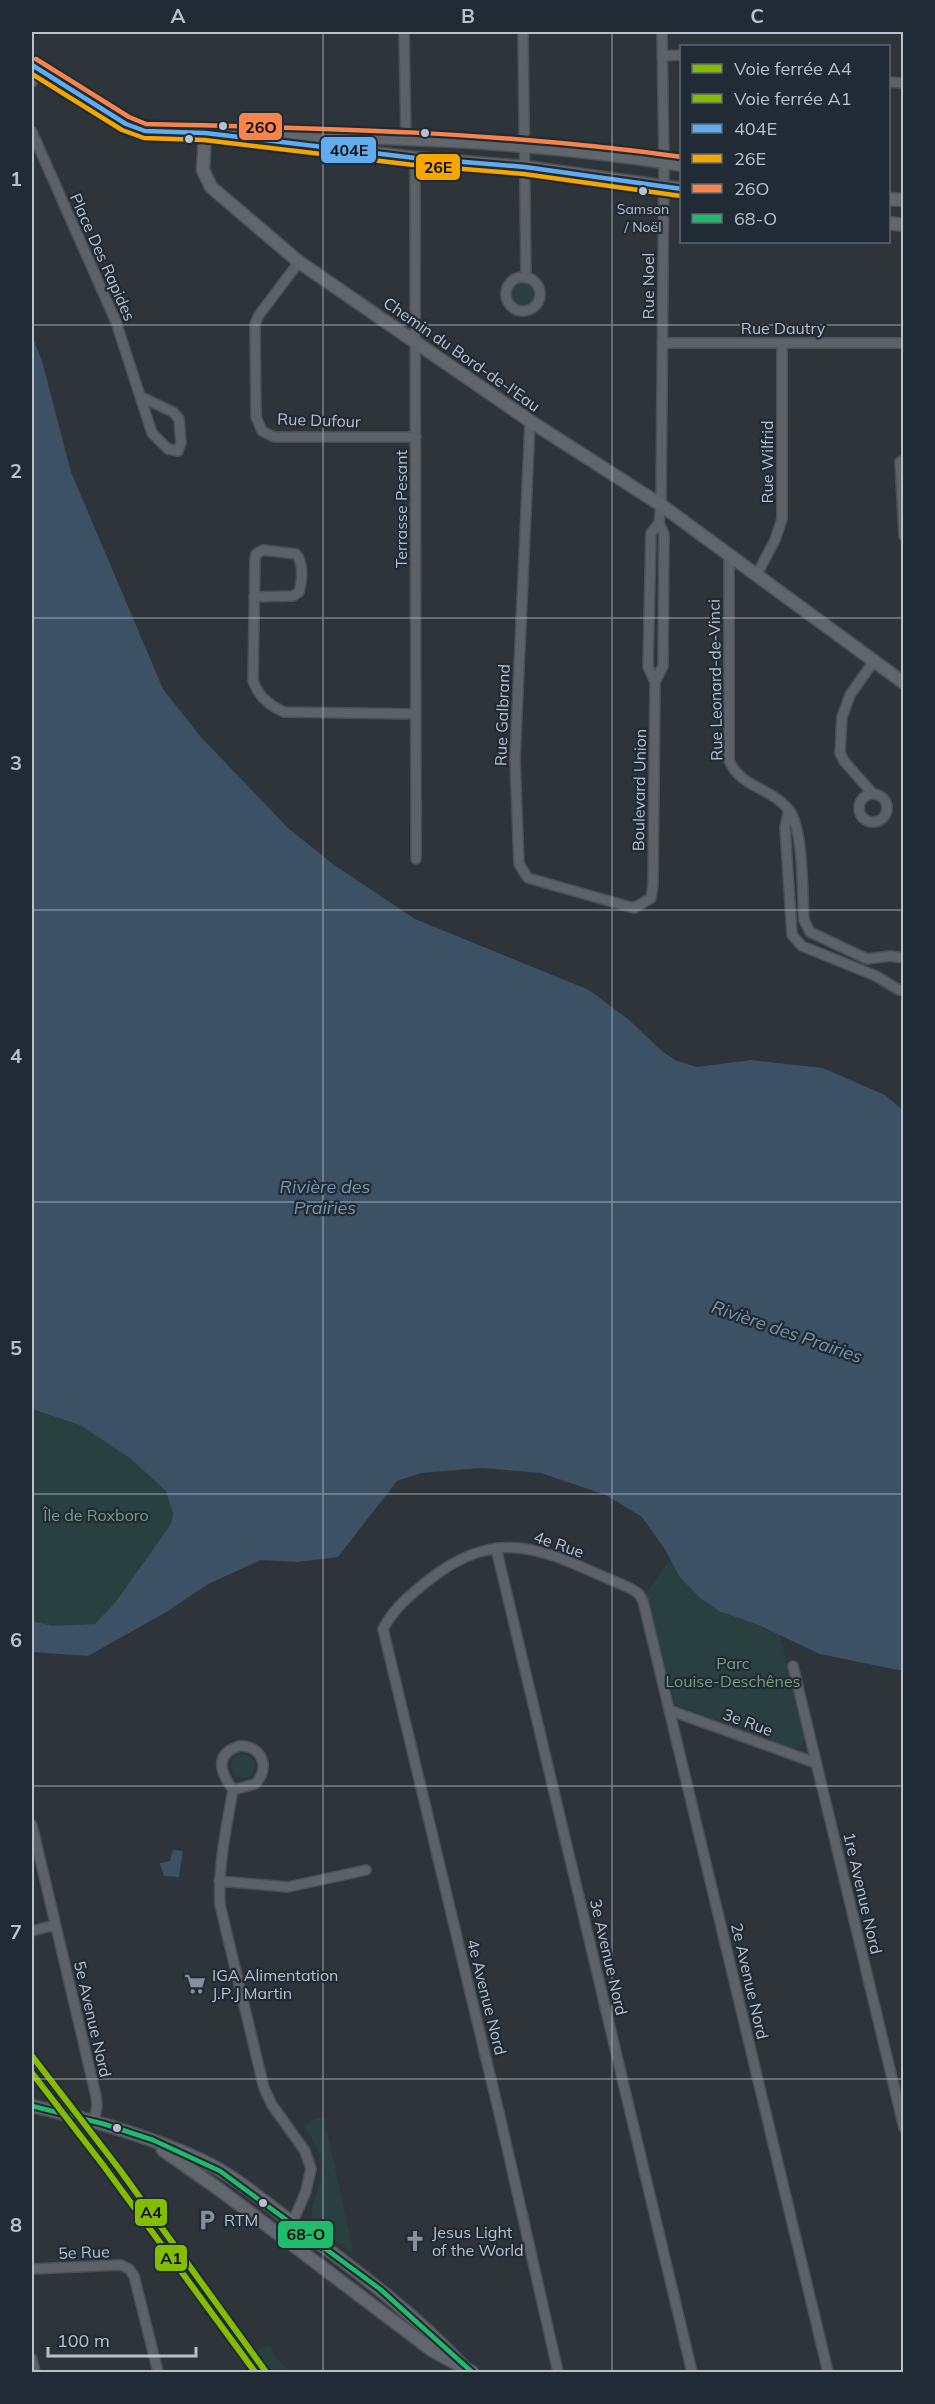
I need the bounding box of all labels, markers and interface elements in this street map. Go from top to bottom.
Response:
text: A [171,3,186,28]
text: B [461,3,475,28]
text: C [750,3,764,28]
legend [680,45,890,243]
text: Voie ferrée A4 [734,57,852,80]
text: Voie ferrée A1 [734,87,851,110]
line badge: 26O [238,112,283,141]
text: 26O [245,117,277,137]
text: 404E [734,117,777,140]
unlabelled marker [217,120,229,132]
unlabelled marker [419,127,431,139]
unlabelled marker [183,133,195,145]
line badge: 404E [320,136,377,164]
text: 404E [330,140,368,160]
text: 26E [734,147,766,170]
line badge: 26E [415,153,461,181]
text: 26E [424,157,452,177]
text: 1 [10,166,22,191]
text: 26O [734,177,770,200]
marker: Samson / Noël [637,185,649,197]
street label: Place Des Rapides [66,190,140,324]
place label: Samson / Noël [617,200,669,236]
text: 68-O [734,207,777,230]
street label: Rue Noel [638,253,658,319]
street label: Chemin du Bord-de-l'Eau [380,292,544,416]
street label: Rue Dautry [741,318,826,338]
street label: Rue Dufour [277,409,361,431]
street label: Rue Wilfrid [757,420,777,504]
street label: Terrasse Pesant [391,449,411,568]
text: 2 [10,458,22,483]
street label: Rue Leonard-de-Vinci [704,599,726,761]
street label: Rue Galbrand [490,664,514,766]
street label: Boulevard Union [628,729,650,851]
text: 3 [10,750,22,775]
text: 4 [10,1043,22,1068]
water label: Rivière des Prairies [280,1175,370,1219]
water label: Rivière des Prairies [709,1295,866,1368]
text: 5 [10,1335,22,1360]
park label: Île de Roxboro [42,1505,149,1525]
street label: 4e Rue [531,1526,587,1562]
text: 6 [10,1627,22,1652]
park label: Parc Louise-Deschênes [665,1653,801,1691]
street label: 3e Rue [720,1704,776,1740]
street label: 1re Avenue Nord [839,1830,887,1956]
street label: 3e Avenue Nord [586,1897,632,2017]
text: 7 [10,1919,22,1944]
street label: 2e Avenue Nord [727,1921,773,2041]
street label: 4e Avenue Nord [463,1937,511,2057]
street label: 5e Avenue Nord [70,1959,116,2079]
place label: IGA Alimentation J.P.J Martin [212,1965,338,2003]
supermarket icon: IGA Alimentation J.P.J Martin [183,1972,207,1996]
unlabelled marker [111,2122,123,2134]
unlabelled marker [257,2197,269,2209]
line badge: A4 [134,2198,168,2227]
text: A4 [140,2202,162,2222]
parking icon: RTM [195,2208,219,2232]
place label: RTM [224,2210,258,2230]
text: 8 [10,2212,22,2237]
line badge: 68-O [277,2220,334,2249]
place label: Jesus Light of the World [432,2222,524,2260]
text: 68-O [287,2224,325,2244]
church icon: Jesus Light of the World [403,2229,427,2253]
street label: 5e Rue [58,2241,110,2263]
line badge: A1 [154,2244,188,2272]
text: A1 [160,2248,182,2268]
scale bar [48,2320,196,2358]
text: 100 m [57,2329,110,2352]

